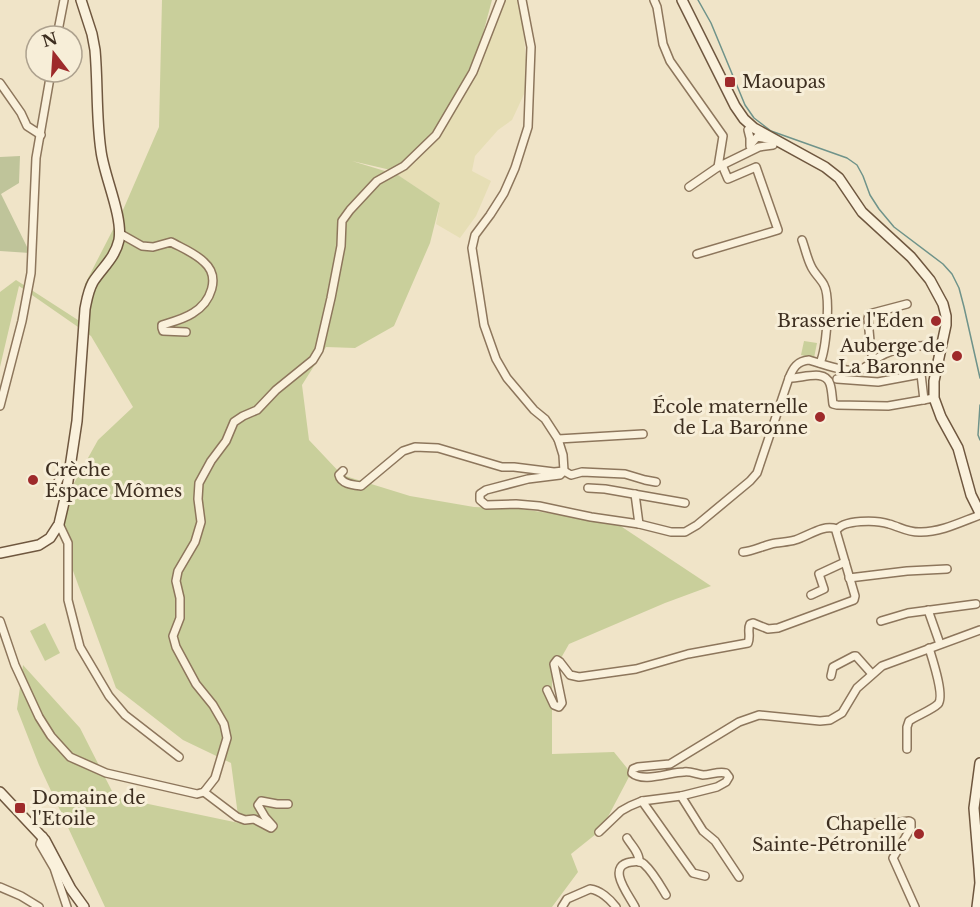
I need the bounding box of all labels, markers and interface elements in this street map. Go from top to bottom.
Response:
north arrow [24,24,84,84]
text: N [39,28,60,51]
place label: Maoupas [742,71,826,93]
marker: Maoupas [723,75,737,89]
place label: Brasserie l'Eden [777,310,924,332]
marker: Brasserie l'Eden [929,314,943,328]
place label: Auberge de La Baronne [838,335,945,378]
marker: Auberge de La Baronne [950,349,964,363]
place label: École maternelle de La Baronne [652,395,808,439]
marker: École maternelle de La Baronne [813,410,827,424]
place label: Crèche Espace Mômes [45,459,182,502]
marker: Crèche Espace Mômes [26,473,40,487]
place label: Domaine de l'Etoile [32,787,145,830]
marker: Domaine de l'Etoile [13,801,27,815]
place label: Chapelle Sainte-Pétronille [752,813,907,856]
marker: Chapelle Sainte-Pétronille [912,827,926,841]

